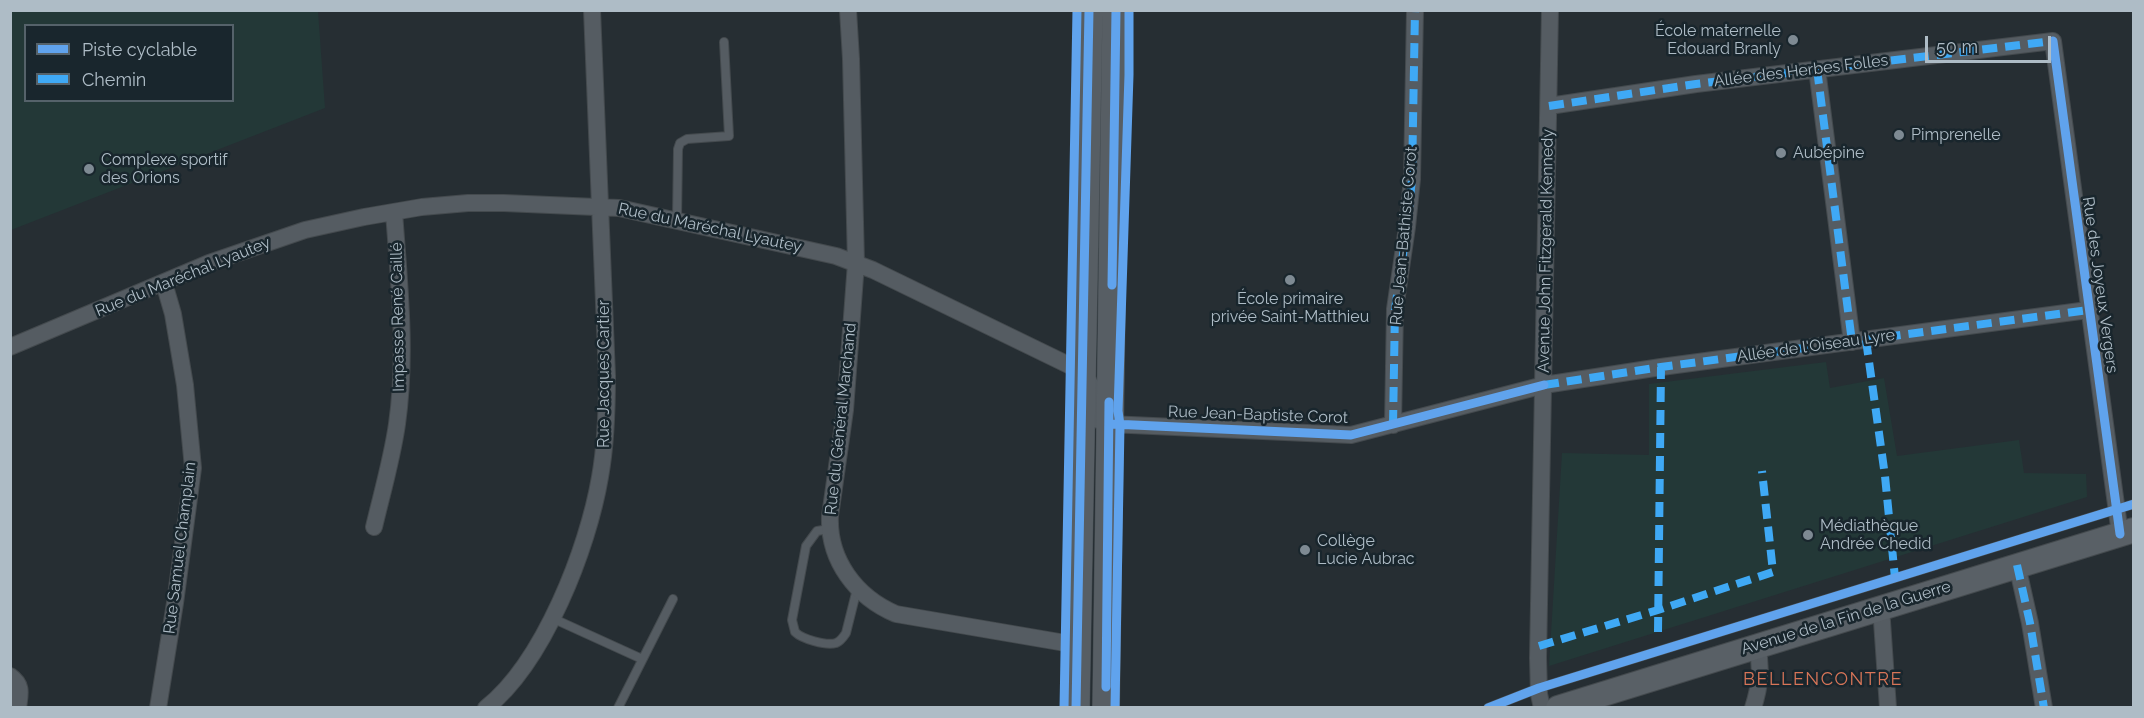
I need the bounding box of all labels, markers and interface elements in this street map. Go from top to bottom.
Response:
place label: École maternelle Edouard Branly [1655,21,1781,59]
legend [24,24,234,102]
scale bar [1928,24,2054,62]
marker: École maternelle Edouard Branly [1786,33,1800,47]
text: 50 m [1936,36,1978,57]
text: Piste cyclable [82,39,197,60]
street label: Allée des Herbes Folles [1713,51,1889,91]
text: Chemin [82,69,146,90]
place label: Pimprenelle [1911,125,2001,145]
marker: Pimprenelle [1892,128,1906,142]
street label: Avenue John Fitzgerald Kennedy [1534,129,1558,373]
place label: Aubépine [1793,143,1864,163]
street label: Rue Jean-Bathiste Corot [1387,146,1421,326]
marker: Aubépine [1774,146,1788,160]
place label: Complexe sportif des Orions [101,150,228,188]
marker: Complexe sportif des Orions [82,162,96,176]
street label: Rue des Joyeux Vergers [2078,196,2122,374]
street label: Rue du Maréchal Lyautey [616,199,804,257]
street label: Rue du Maréchal Lyautey [93,233,273,321]
street label: Impasse René Caillé [387,242,409,392]
marker: École primaire privée Saint-Matthieu [1283,273,1297,287]
place label: École primaire privée Saint-Matthieu [1211,289,1369,327]
street label: Rue Jacques Cartier [594,300,614,448]
street label: Rue du Général Marchand [821,322,861,516]
street label: Allée de l'Oiseau Lyre [1736,325,1896,367]
street label: Rue Jean-Baptiste Corot [1168,402,1348,428]
street label: Rue Samuel Champlain [160,461,200,635]
place label: Médiathèque Andrée Chedid [1820,516,1931,554]
marker: Médiathèque Andrée Chedid [1801,528,1815,542]
place label: Collège Lucie Aubrac [1317,531,1415,569]
marker: Collège Lucie Aubrac [1298,543,1312,557]
street label: Avenue de la Fin de la Guerre [1739,577,1953,659]
district label: BELLENCONTRE [1743,669,1903,691]

